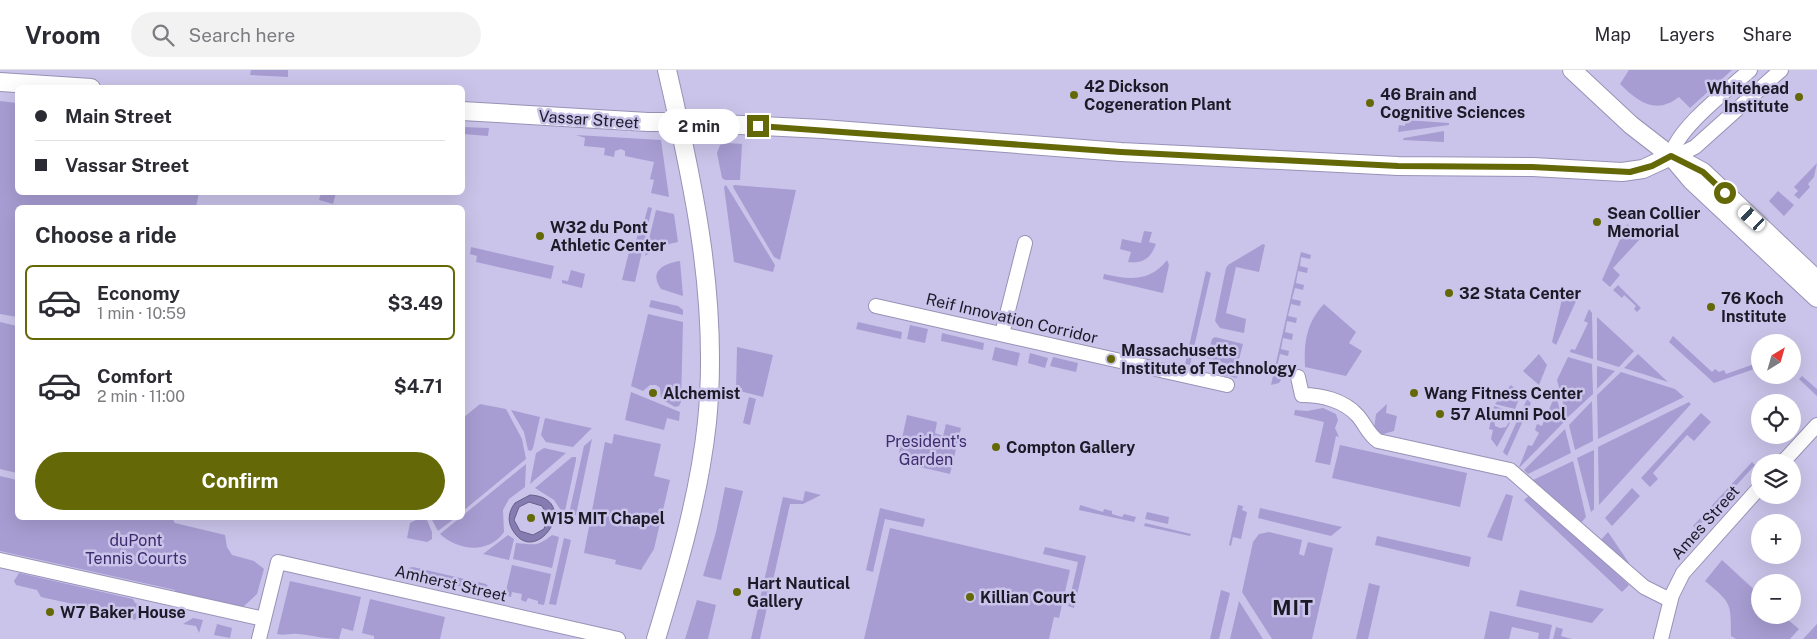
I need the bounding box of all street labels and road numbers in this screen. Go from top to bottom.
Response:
street label: Vassar Street [538,107,640,132]
street label: Reif Innovation Corridor [924,289,1100,348]
street label: Ames Street [1667,481,1744,563]
street label: Amherst Street [393,561,509,606]

